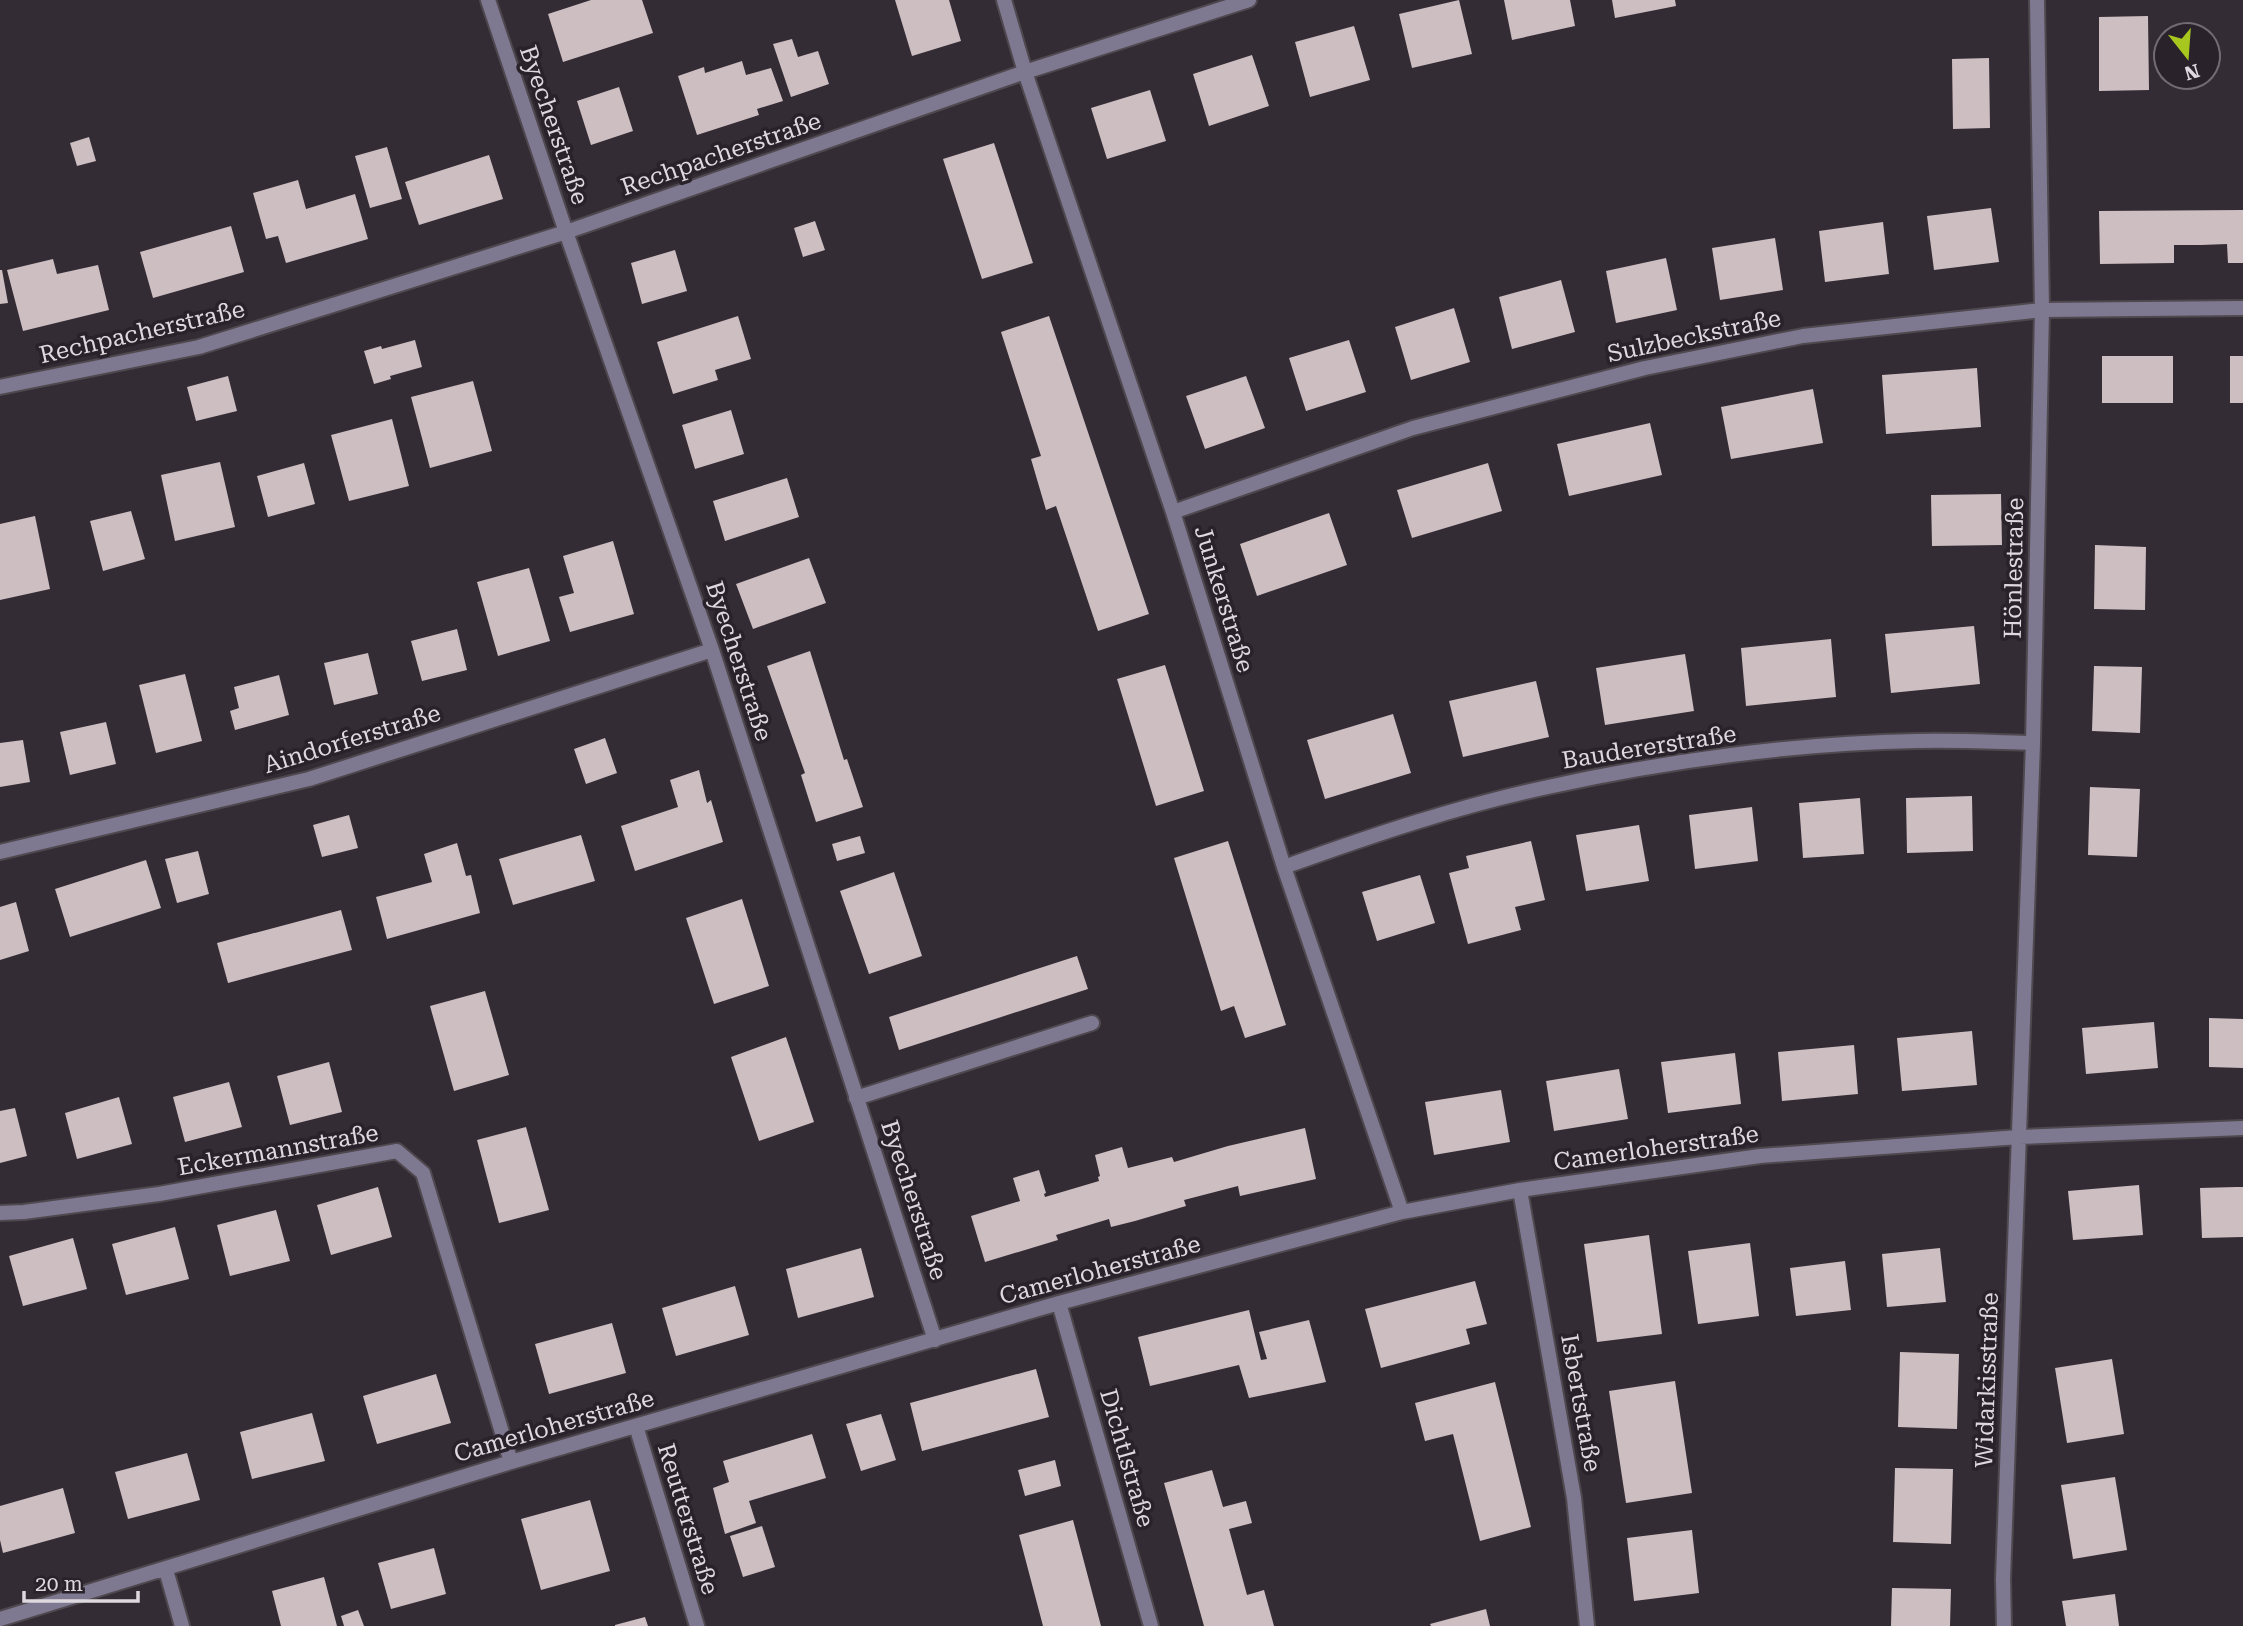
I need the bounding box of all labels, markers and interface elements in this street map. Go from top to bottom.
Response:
north arrow [2152,21,2222,91]
street label: Byecherstraße [514,42,594,208]
text: N [2181,59,2202,85]
street label: Rechpacherstraße [617,107,825,201]
street label: Rechpacherstraße [37,295,247,369]
street label: Sulzbeckstraße [1605,304,1783,368]
street label: Hönlestraße [1999,497,2029,639]
street label: Junkerstraße [1188,522,1260,676]
street label: Byecherstraße [700,578,778,744]
street label: Aindorferstraße [260,699,444,779]
street label: Baudererstraße [1560,719,1738,775]
street label: Byecherstraße [875,1117,953,1283]
street label: Eckermannstraße [175,1119,381,1181]
street label: Camerloherstraße [1552,1120,1760,1176]
street label: Camerloherstraße [996,1230,1204,1310]
street label: Widarkisstraße [1970,1292,2004,1468]
street label: Isbertstraße [1555,1332,1607,1474]
street label: Camerloherstraße [451,1384,657,1468]
street label: Dichtlstraße [1094,1386,1160,1530]
street label: Reutterstraße [652,1440,724,1598]
scale bar [24,1560,138,1604]
text: 20 m [35,1572,83,1596]

